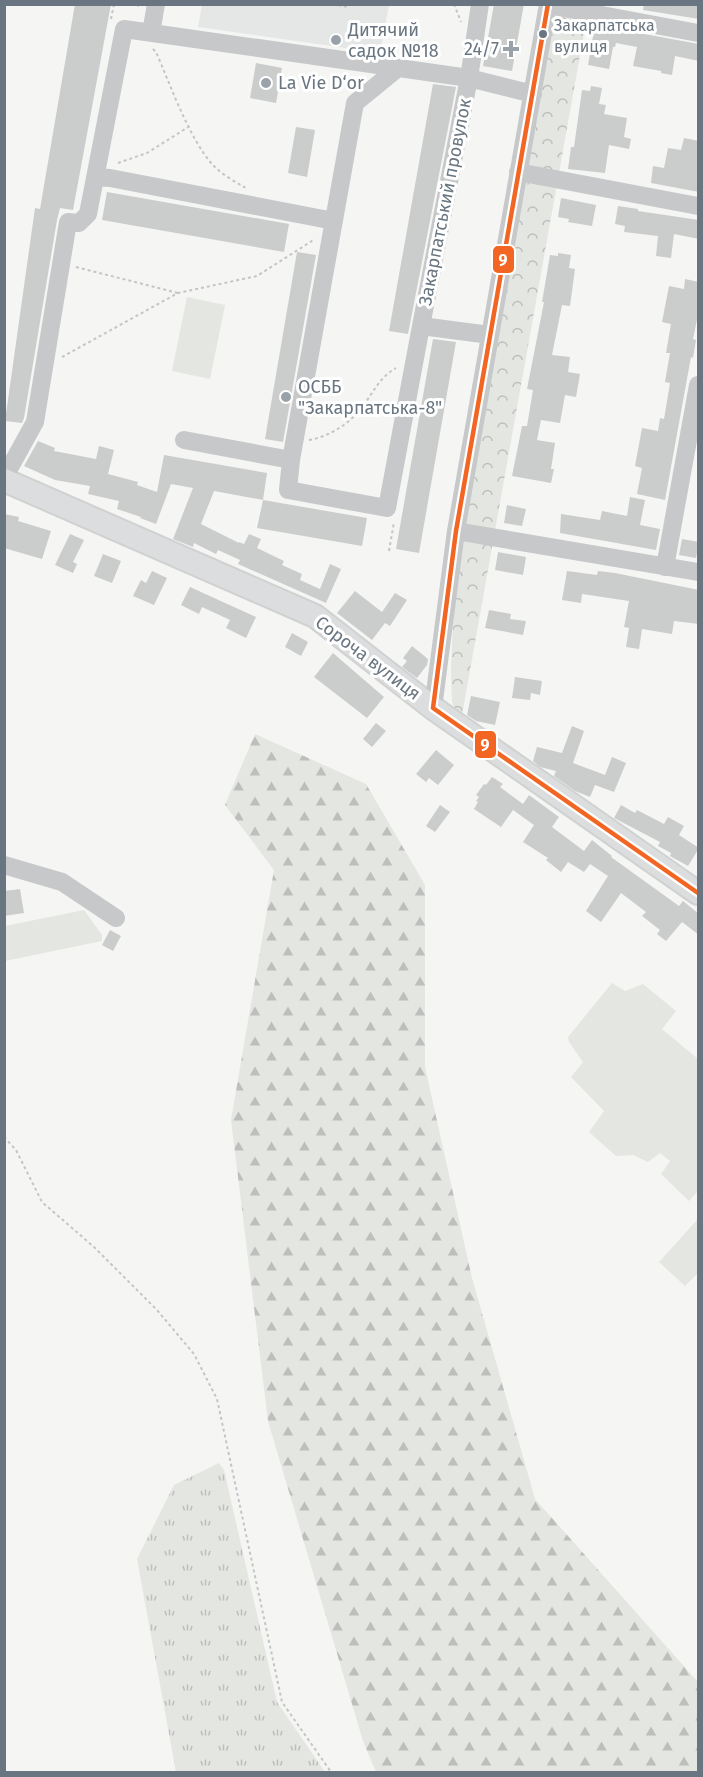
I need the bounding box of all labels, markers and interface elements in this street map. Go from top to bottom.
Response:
place label: Закарпатська вулиця [554,16,655,56]
place label: Дитячий садок №18 [347,19,439,62]
marker: Закарпатська вулиця [537,28,549,40]
marker: Дитячий садок №18 [329,33,343,47]
place label: 24/7 [464,38,499,60]
marker: 24/7 [504,42,518,56]
place label: La Vie D‘or [278,72,364,94]
marker: La Vie D‘or [259,76,273,90]
street label: Закарпатський провулок [414,96,476,307]
line badge: 9 [492,245,515,274]
text: 9 [499,250,508,269]
place label: ОСББ "Закарпатська-8" [298,376,442,419]
marker: ОСББ "Закарпатська-8" [279,390,293,404]
street label: Сороча вулиця [311,611,425,705]
line badge: 9 [474,730,497,759]
text: 9 [481,735,490,754]

